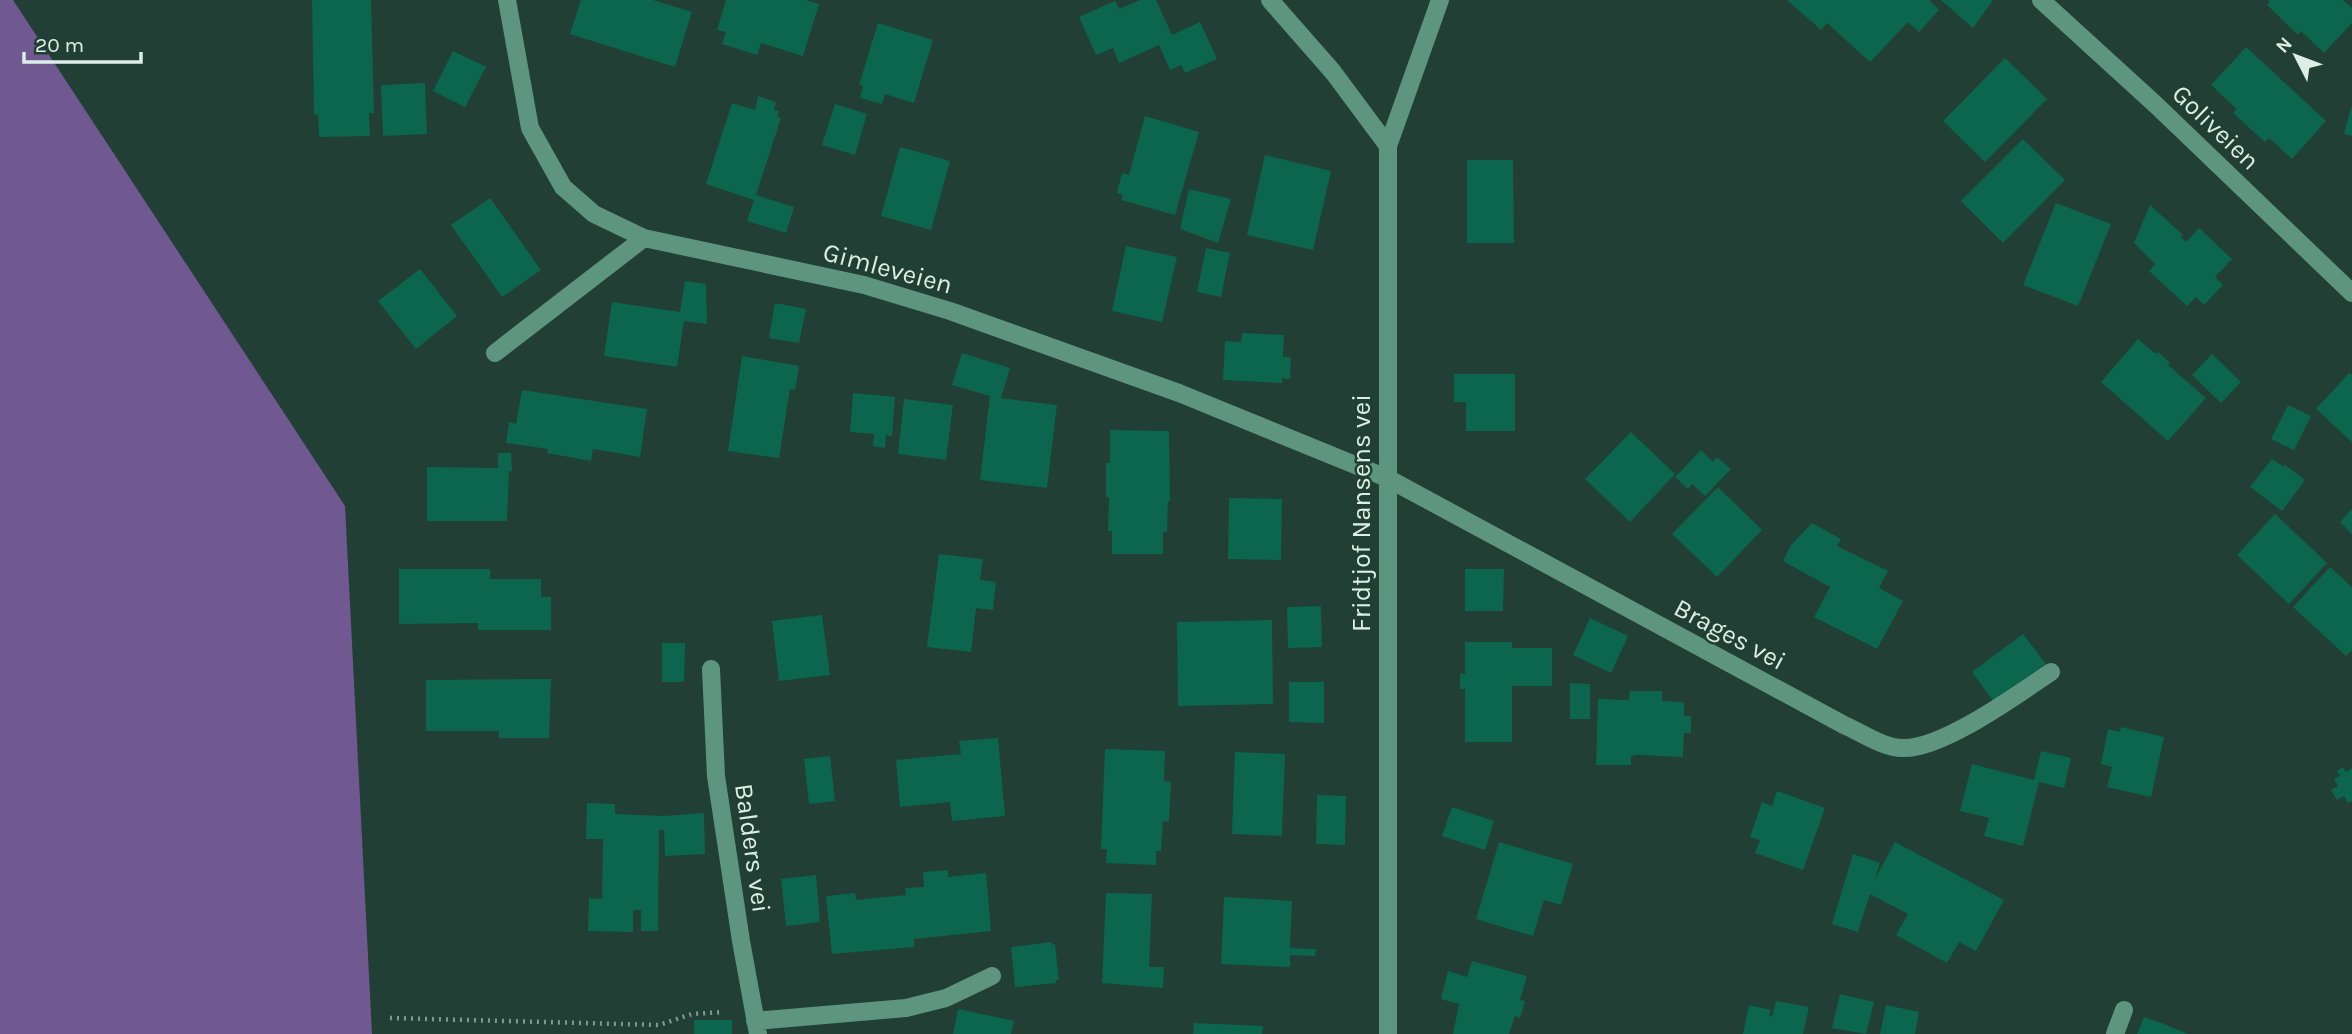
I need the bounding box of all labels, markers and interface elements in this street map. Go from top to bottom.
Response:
scale bar [24,21,142,65]
north arrow [2261,21,2331,91]
text: 20 m [35,33,84,57]
text: N [2271,33,2297,58]
street label: Goliveien [2166,78,2266,176]
street label: Gimleveien [820,236,956,301]
street label: Fridtjof Nansens vei [1346,394,1377,632]
street label: Brages vei [1669,592,1791,677]
street label: Balders vei [728,782,777,915]

